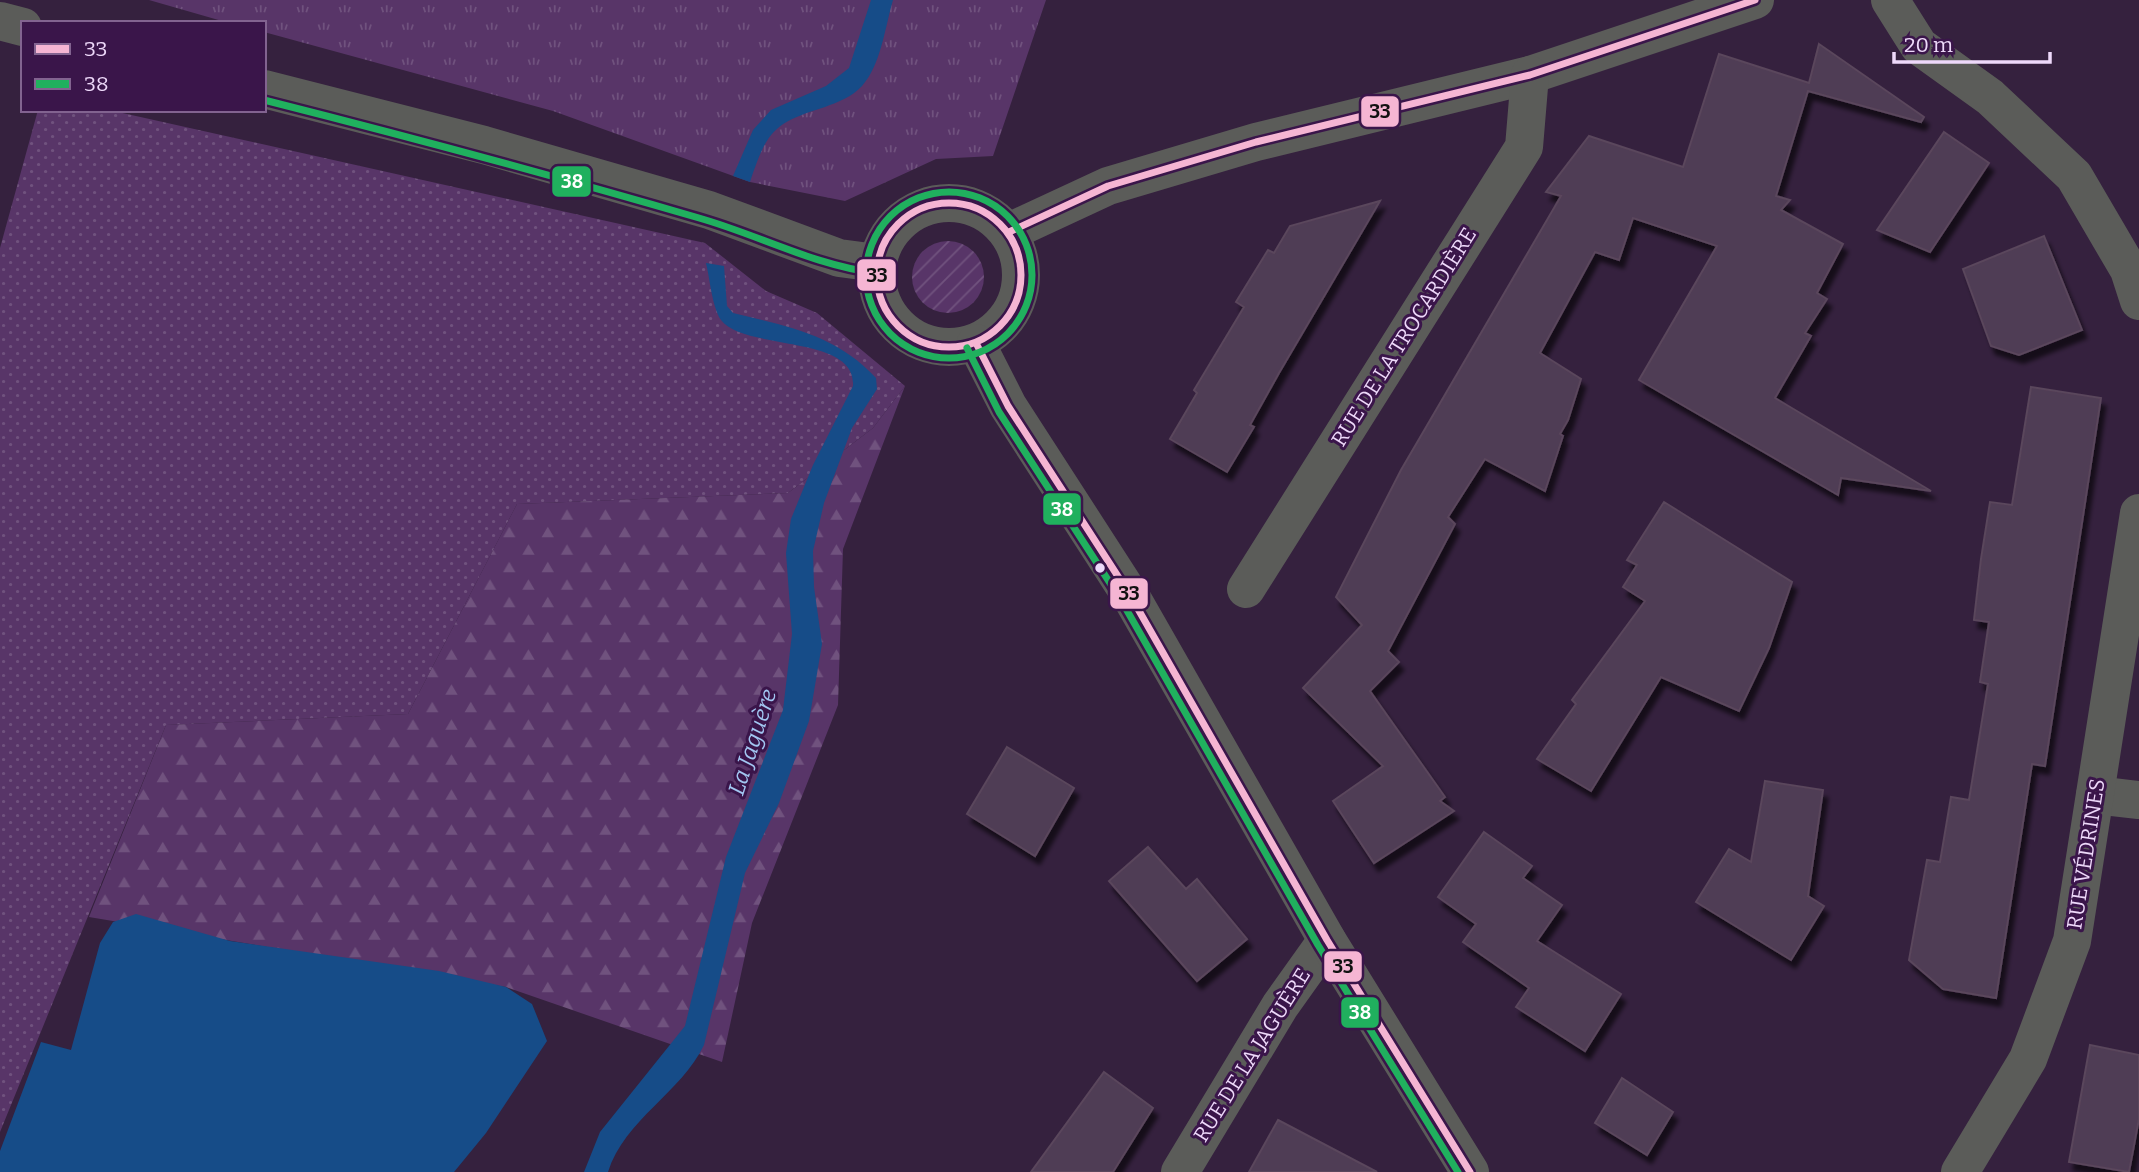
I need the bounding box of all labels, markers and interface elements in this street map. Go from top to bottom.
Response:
legend [21,21,266,112]
scale bar [1894,21,2050,65]
text: 20 m [1904,32,1953,58]
text: 33 [84,36,108,62]
text: 38 [84,71,109,97]
line badge: 33 [1360,95,1400,128]
text: 33 [1369,100,1391,123]
line badge: 38 [551,165,592,198]
text: 38 [561,170,583,193]
street label: RUE DE LA TROCARDIÈRE [1326,223,1482,451]
line badge: 33 [856,258,897,292]
text: 33 [866,264,888,287]
line badge: 38 [1042,492,1082,526]
text: 38 [1051,498,1073,521]
unlabelled marker [1093,561,1107,575]
line badge: 33 [1109,577,1149,610]
text: 33 [1118,582,1140,605]
water label: La Jaguère [722,685,782,798]
street label: RUE VÉDRINES [2061,777,2111,931]
line badge: 33 [1323,950,1363,983]
text: 33 [1332,955,1354,978]
street label: RUE DE LA JAGUÈRE [1188,963,1316,1147]
line badge: 38 [1340,996,1380,1029]
text: 38 [1349,1001,1371,1024]

